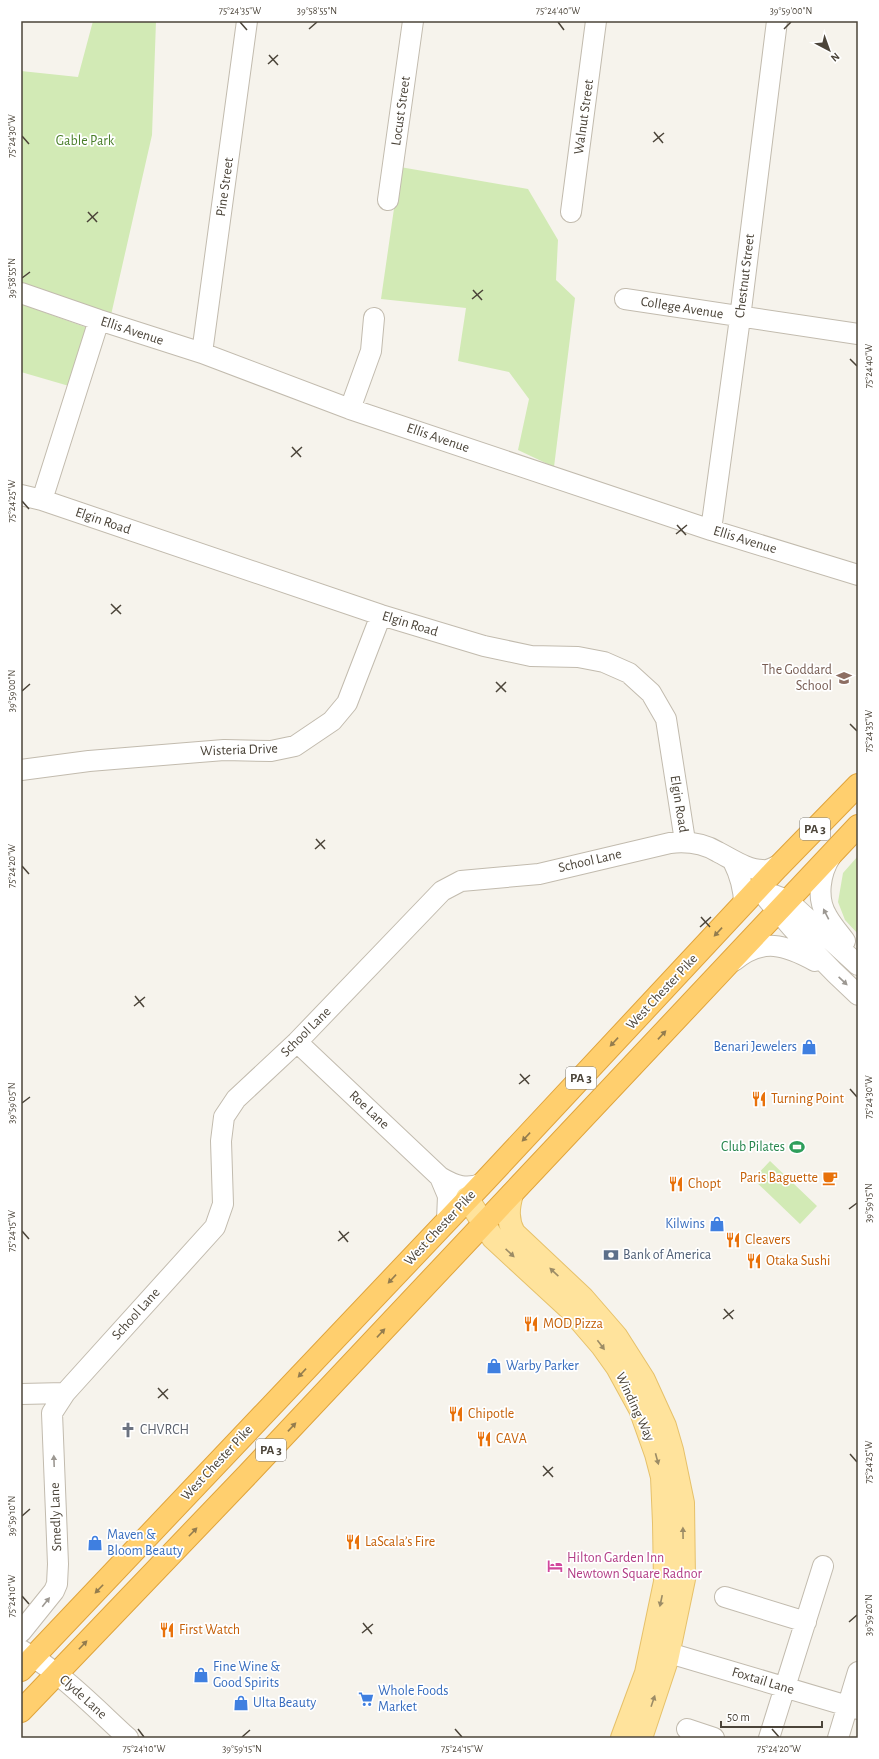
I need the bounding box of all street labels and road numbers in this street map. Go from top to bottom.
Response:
street label: Locust Street [389,75,413,147]
street label: Walnut Street [572,78,596,155]
street label: Pine Street [214,156,236,217]
street label: Chestnut Street [733,233,757,319]
street label: College Avenue [640,295,724,321]
street label: Ellis Avenue [99,314,165,348]
street label: Ellis Avenue [405,421,471,455]
street label: Elgin Road [73,505,133,537]
street label: Ellis Avenue [712,524,778,556]
street label: Elgin Road [380,609,440,639]
street label: Wisteria Drive [200,742,278,758]
street label: Elgin Road [668,774,690,834]
road number: PA 3 [800,818,830,840]
street label: School Lane [557,847,623,875]
street label: West Chester Pike [624,952,700,1032]
street label: School Lane [278,1004,334,1060]
road number: PA 3 [566,1067,596,1089]
street label: Roe Lane [346,1088,392,1132]
street label: West Chester Pike [402,1188,478,1268]
street label: School Lane [109,1285,163,1343]
street label: Winding Way [613,1370,657,1444]
street label: West Chester Pike [179,1423,255,1503]
road number: PA 3 [256,1439,286,1461]
street label: Smedly Lane [48,1482,64,1552]
street label: Foxtail Lane [730,1665,796,1697]
street label: Clyde Lane [57,1672,109,1722]

